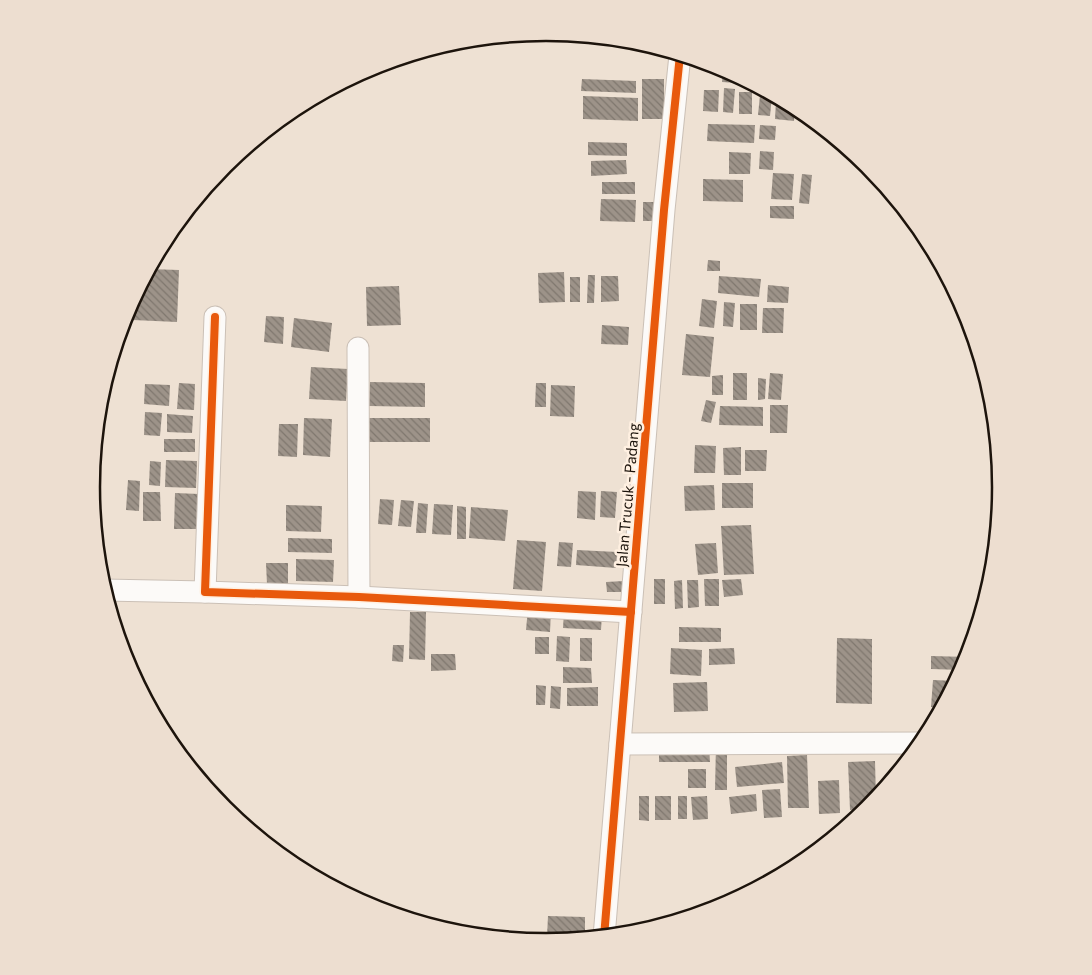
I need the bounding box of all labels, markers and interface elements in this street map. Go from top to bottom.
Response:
street label: Jalan Trucuk - Padang [612,422,642,568]

